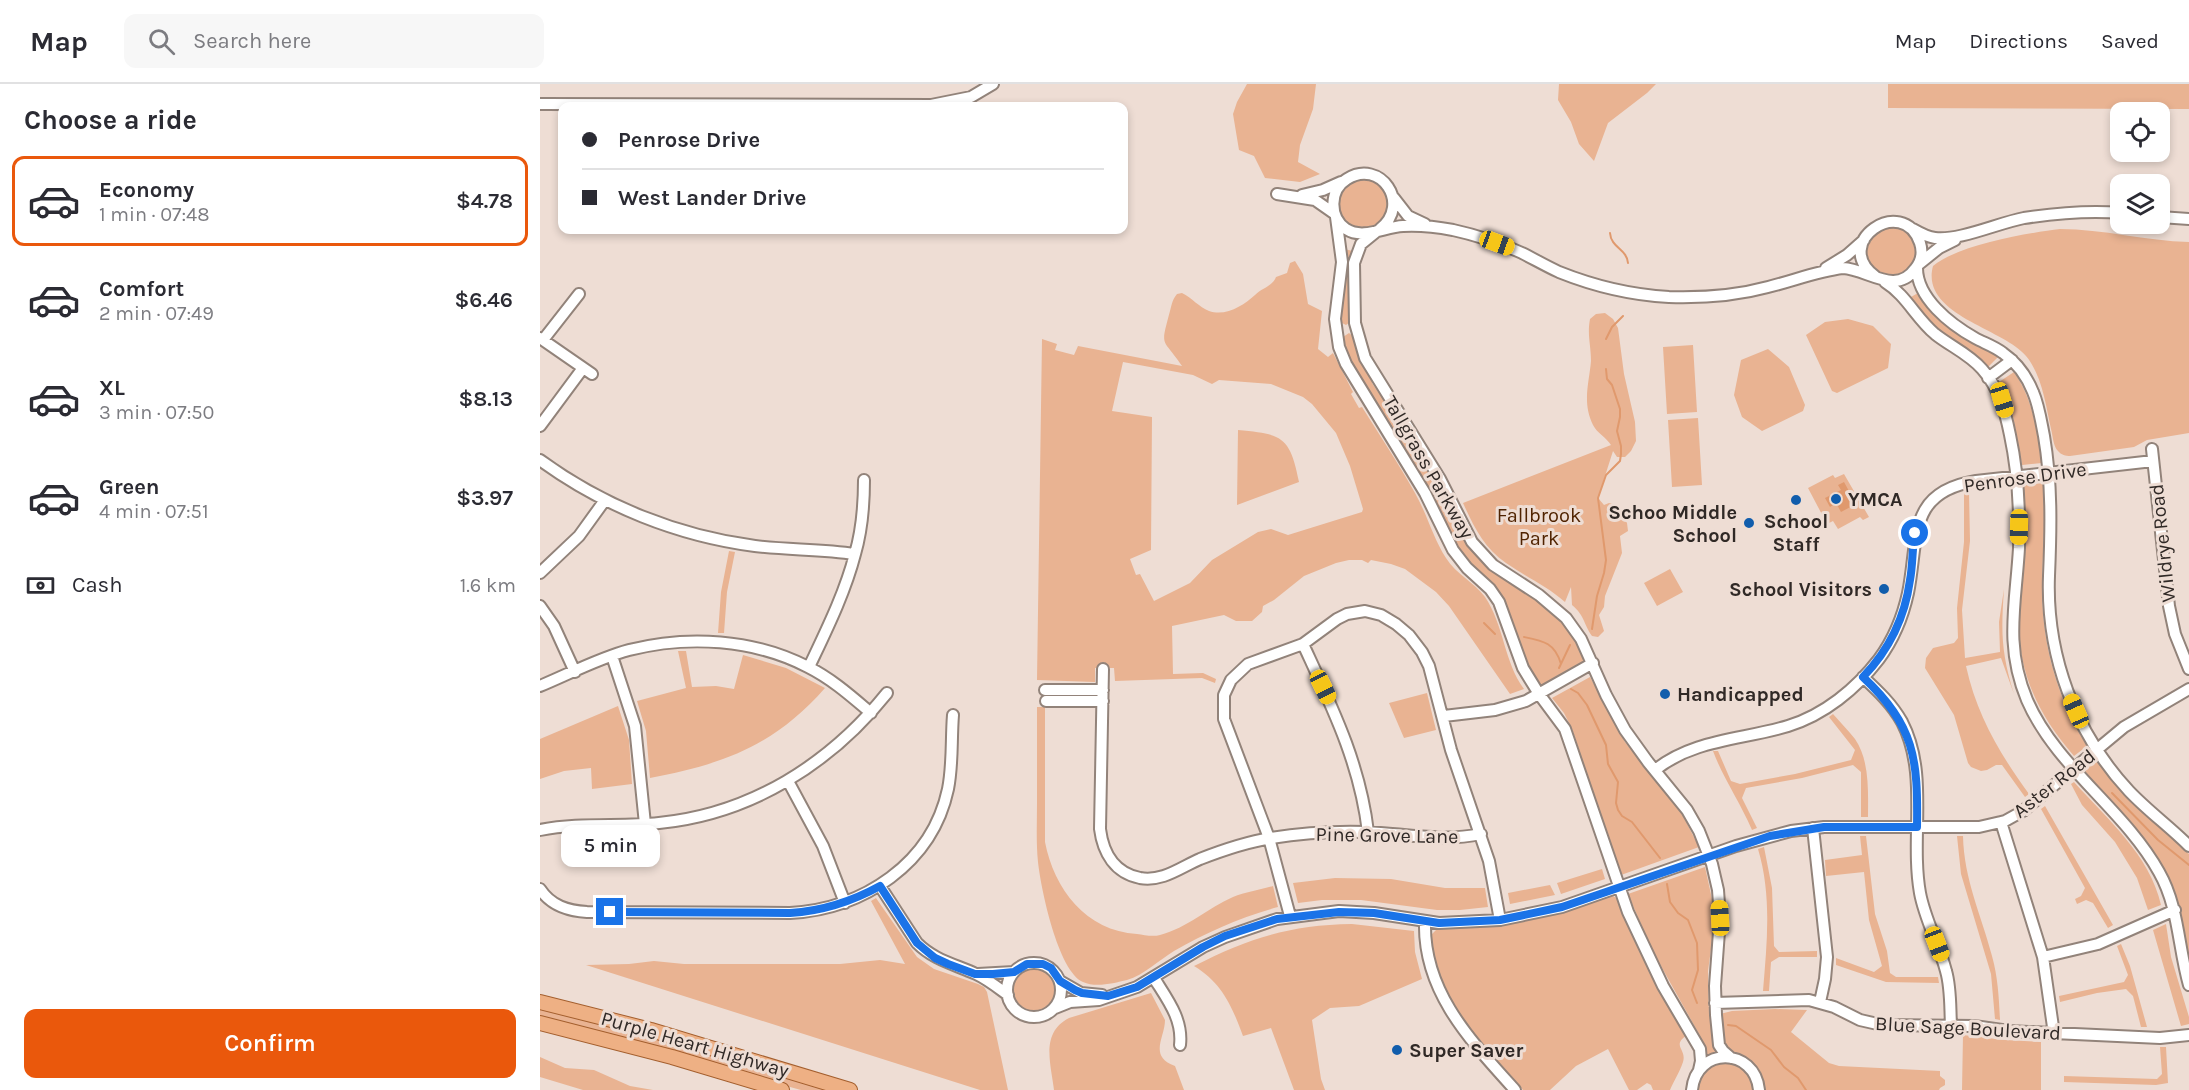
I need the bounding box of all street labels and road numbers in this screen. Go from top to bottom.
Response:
street label: Tallgrass Parkway [1378,392,1479,543]
street label: Penrose Drive [1962,457,2088,497]
street label: Wildrye Road [2145,483,2180,603]
street label: Aster Road [2009,744,2100,823]
street label: Pine Grove Lane [1315,823,1459,848]
street label: Purple Heart Highway [598,1007,791,1082]
street label: Blue Sage Boulevard [1874,1012,2061,1045]

